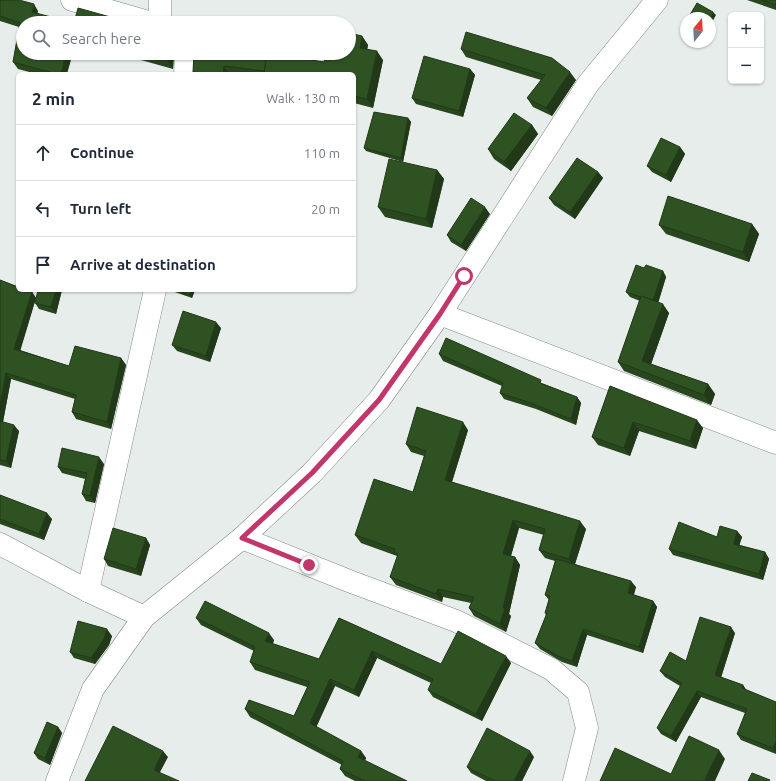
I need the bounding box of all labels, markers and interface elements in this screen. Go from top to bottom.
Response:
north arrow [680,12,716,48]
map controls [728,12,764,84]
button: + [728,12,764,48]
search box [16,16,356,60]
icon: search [30,27,52,49]
text: Search here [62,30,141,47]
button: − [728,48,764,84]
text: 2 min [32,89,75,108]
text: Walk · 130 m [266,91,340,105]
icon: ahead [32,142,54,164]
text: Continue [70,144,134,161]
text: 110 m [304,146,340,160]
icon: left [32,198,54,220]
text: Turn left [70,200,131,217]
text: 20 m [311,202,340,216]
icon: arrive [32,254,54,276]
text: Arrive at destination [70,256,216,273]
route start [455,267,473,285]
route end [300,556,318,574]

